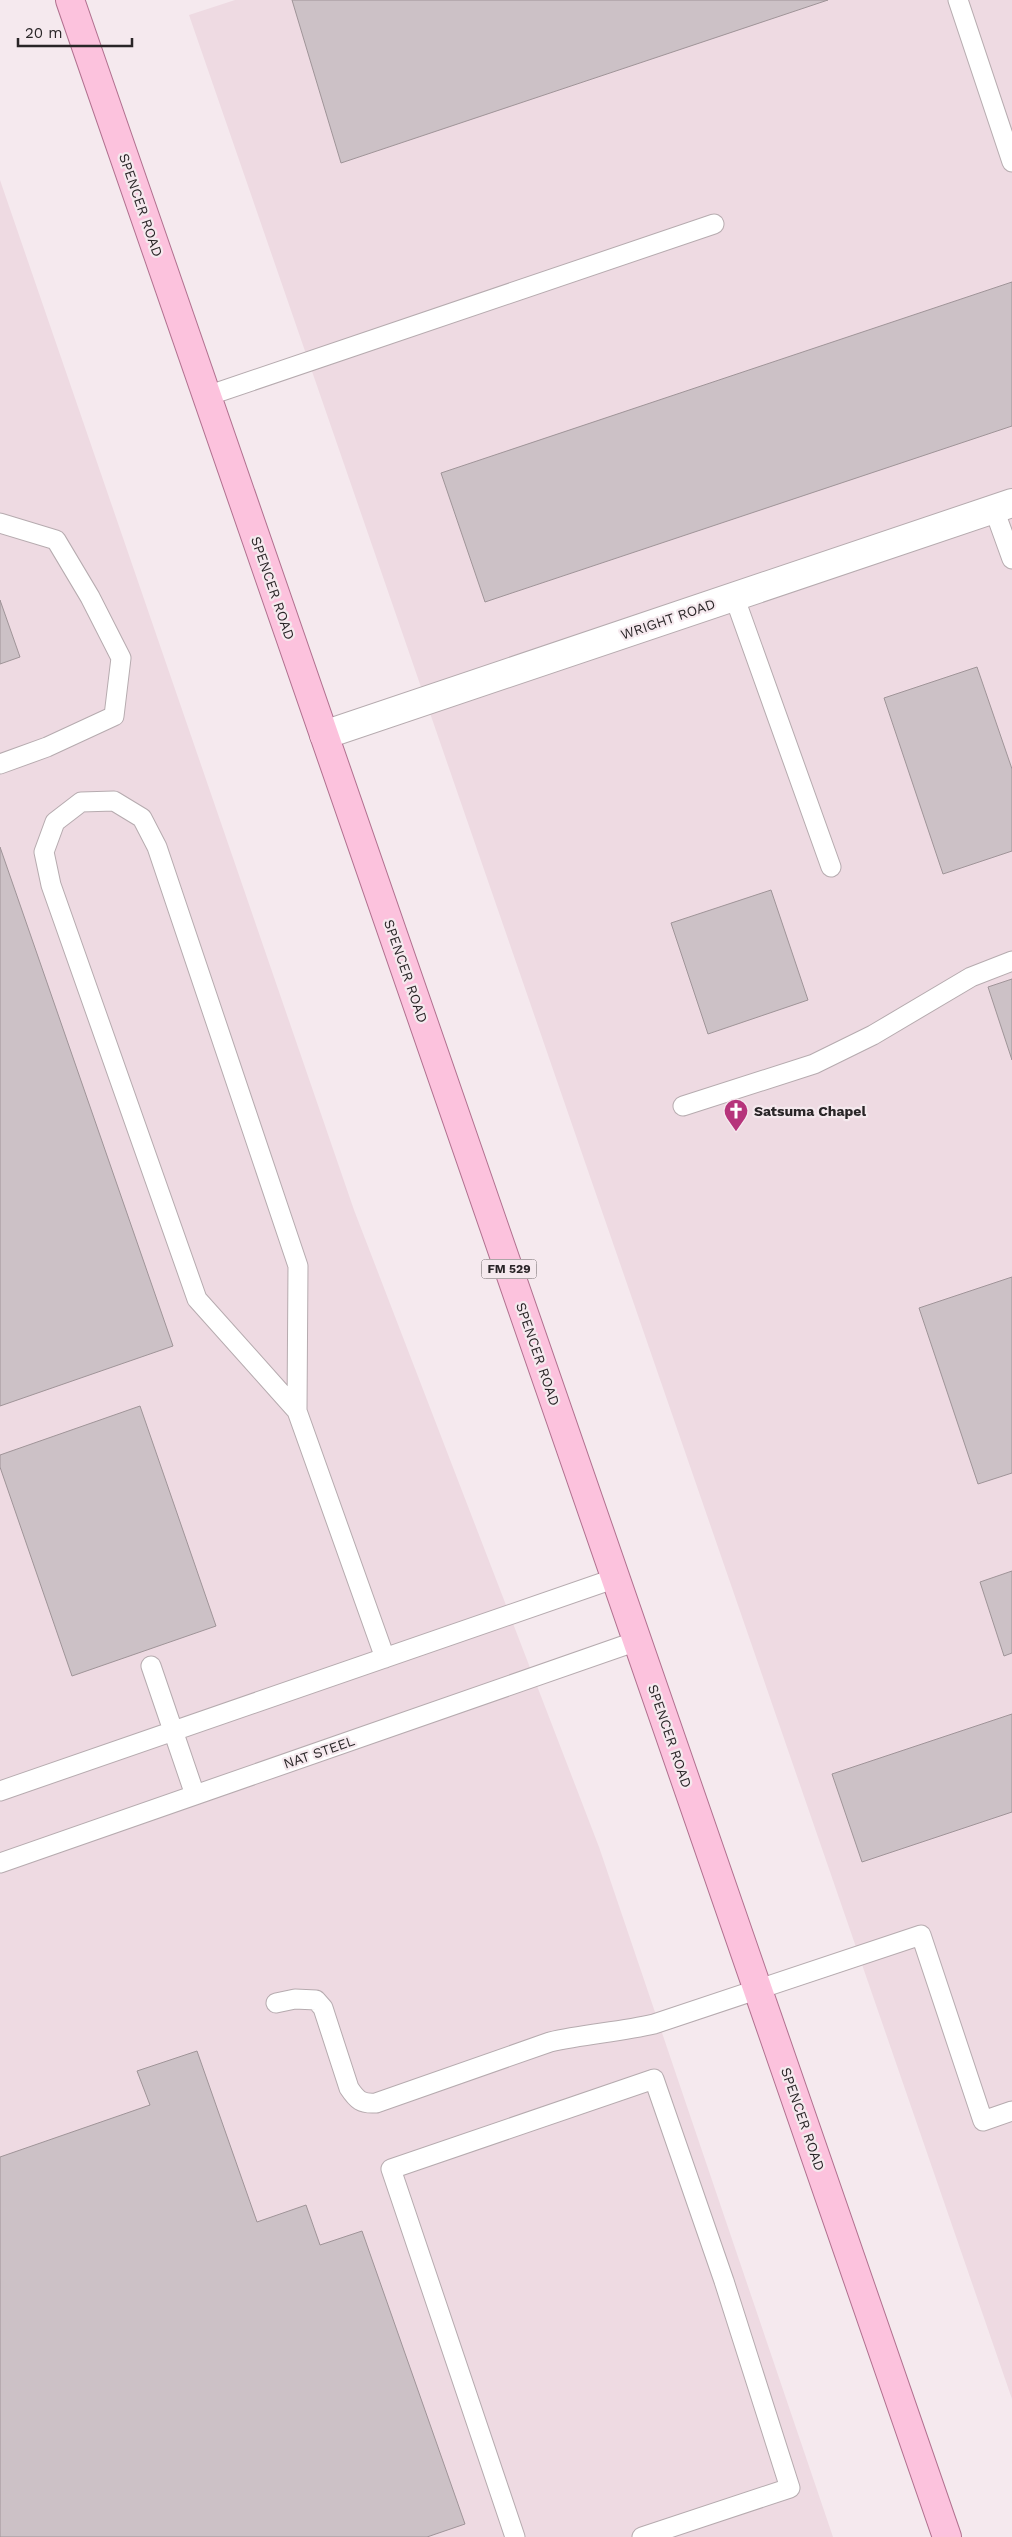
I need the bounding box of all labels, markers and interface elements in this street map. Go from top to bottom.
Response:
scale bar [18,15,131,47]
text: 20 m [25,24,63,42]
street label: SPENCER ROAD [116,151,166,259]
street label: SPENCER ROAD [248,534,298,642]
street label: WRIGHT ROAD [619,595,717,643]
street label: SPENCER ROAD [381,917,431,1025]
church icon: Satsuma Chapel [723,1098,749,1132]
place label: Satsuma Chapel [754,1103,866,1119]
road number: FM 529 [482,1260,536,1278]
street label: SPENCER ROAD [513,1300,563,1408]
street label: SPENCER ROAD [645,1682,695,1790]
street label: NAT STEEL [281,1732,357,1772]
street label: SPENCER ROAD [778,2065,828,2173]

